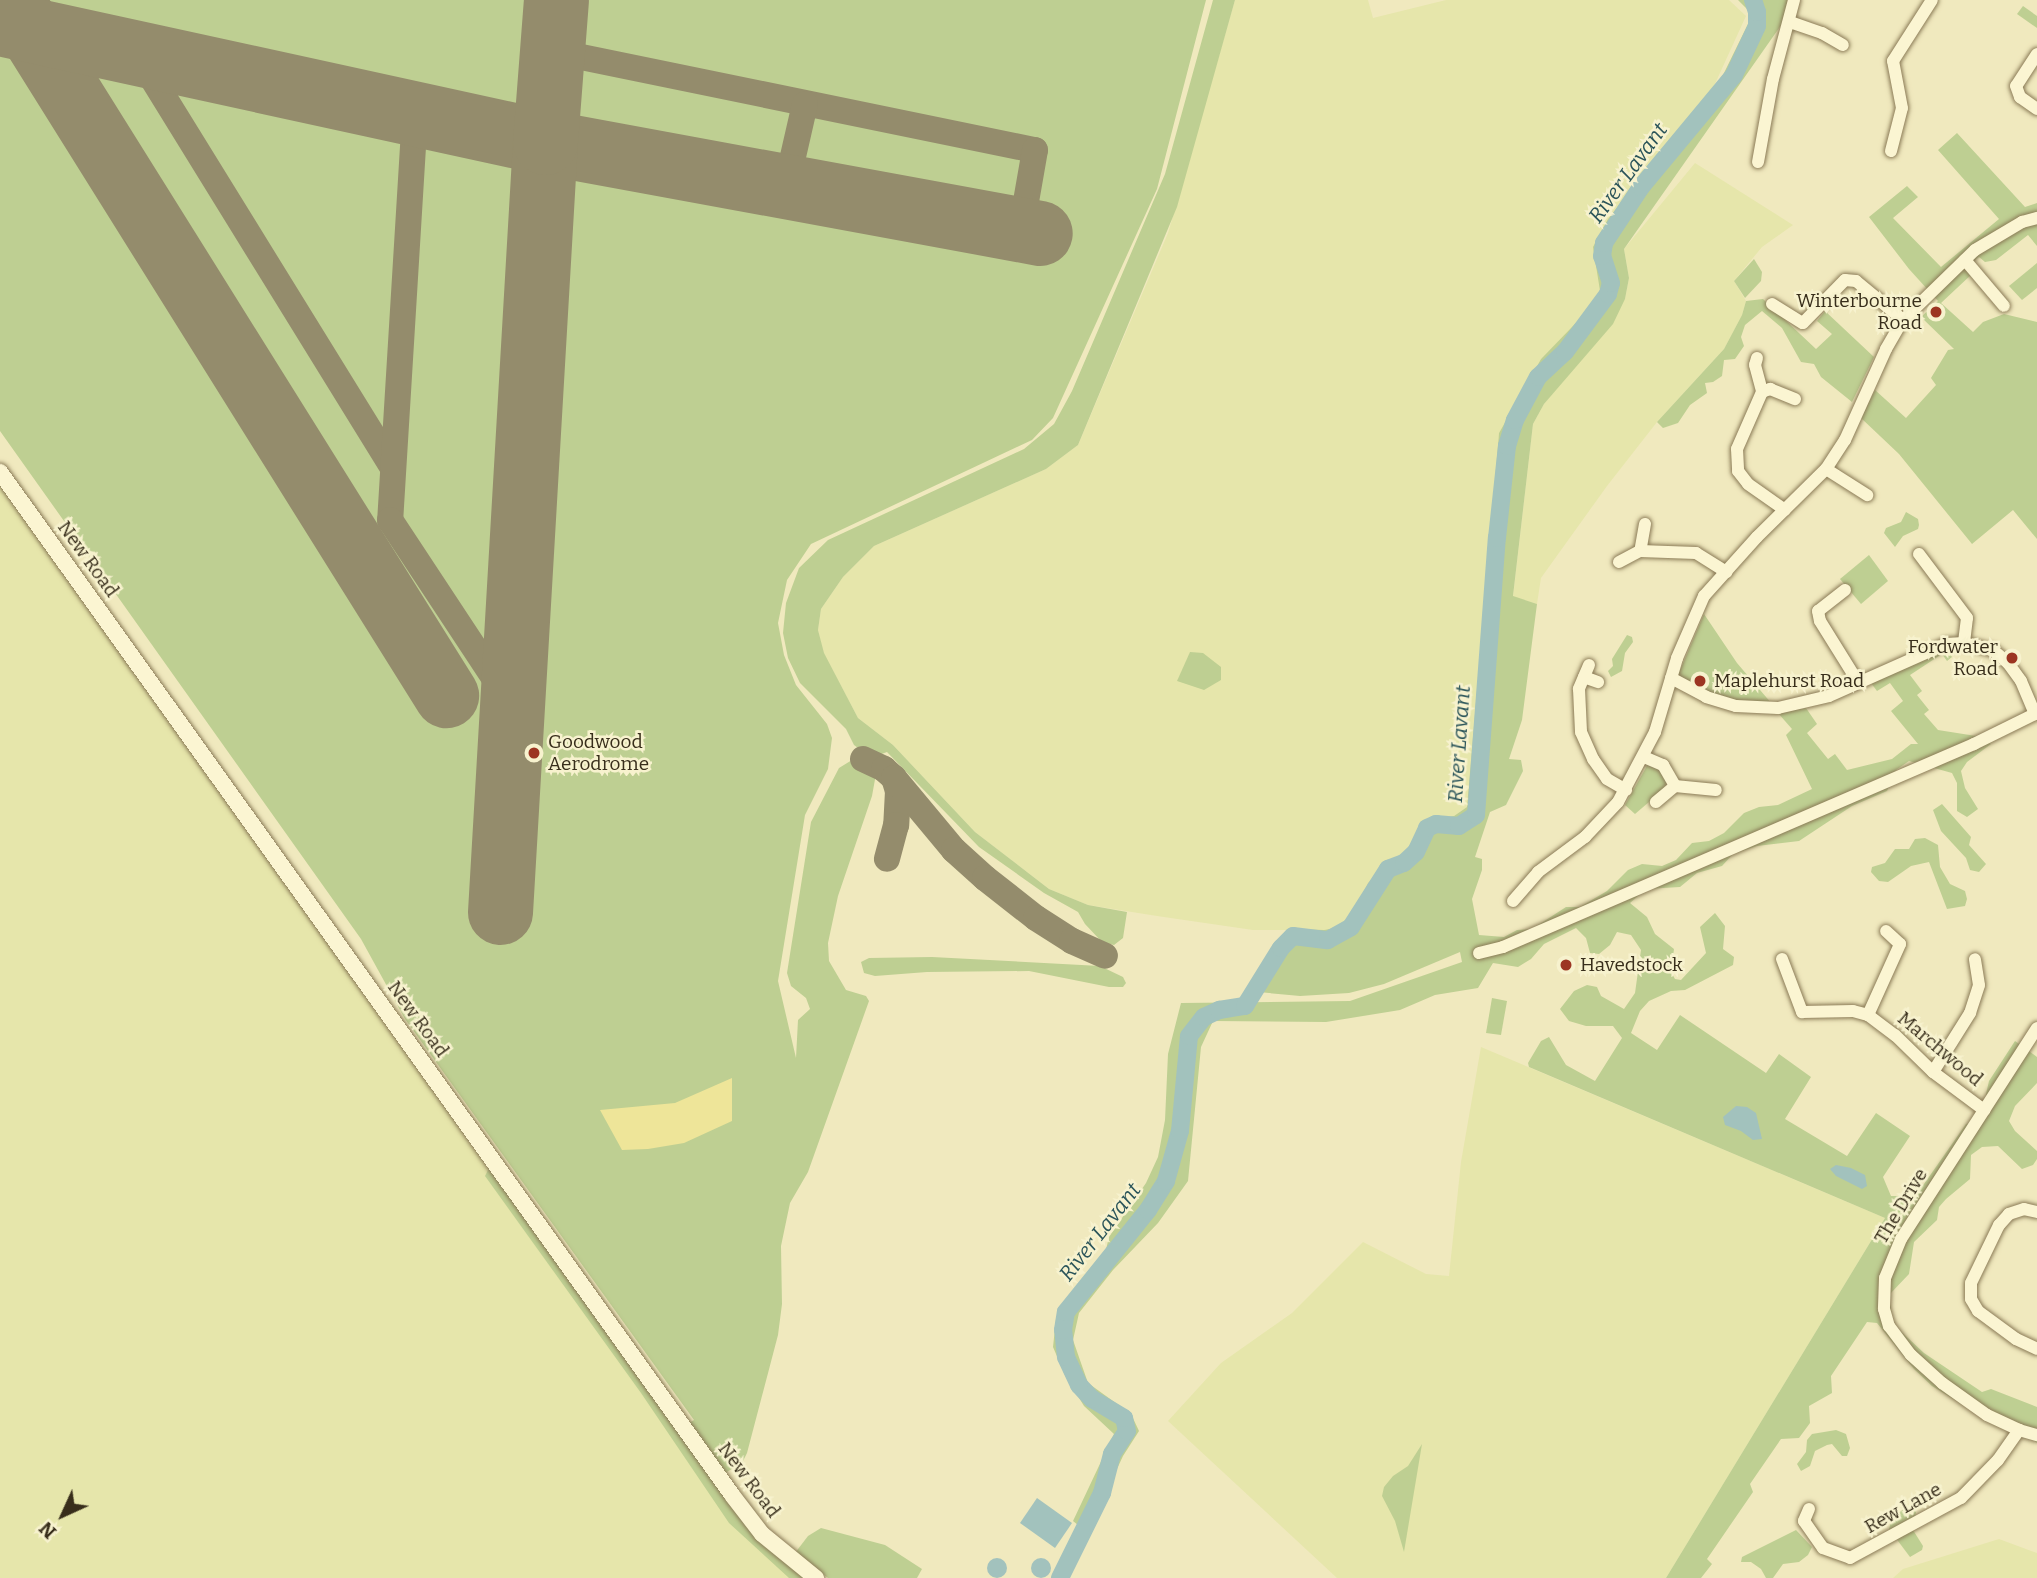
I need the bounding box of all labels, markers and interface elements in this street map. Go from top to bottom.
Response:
water label: River Lavant [1583,118,1673,228]
place label: Winterbourne Road [1796,290,1922,334]
marker: Winterbourne Road [1928,304,1944,320]
street label: New Road [53,517,123,601]
place label: Fordwater Road [1908,636,1998,680]
marker: Fordwater Road [2004,650,2020,666]
place label: Maplehurst Road [1714,670,1864,692]
marker: Maplehurst Road [1692,673,1708,689]
water label: River Lavant [1442,685,1476,803]
place label: Goodwood Aerodrome [548,731,649,775]
marker: Goodwood Aerodrome [526,745,542,761]
place label: Havedstock [1580,954,1683,976]
marker: Havedstock [1558,957,1574,973]
street label: New Road [383,977,453,1061]
street label: Marchwood [1893,1007,1987,1091]
street label: The Drive [1870,1164,1932,1248]
water label: River Lavant [1054,1178,1146,1286]
street label: New Road [713,1438,785,1522]
street label: Rew Lane [1861,1478,1945,1538]
north arrow [28,1480,98,1550]
text: N [34,1517,61,1544]

